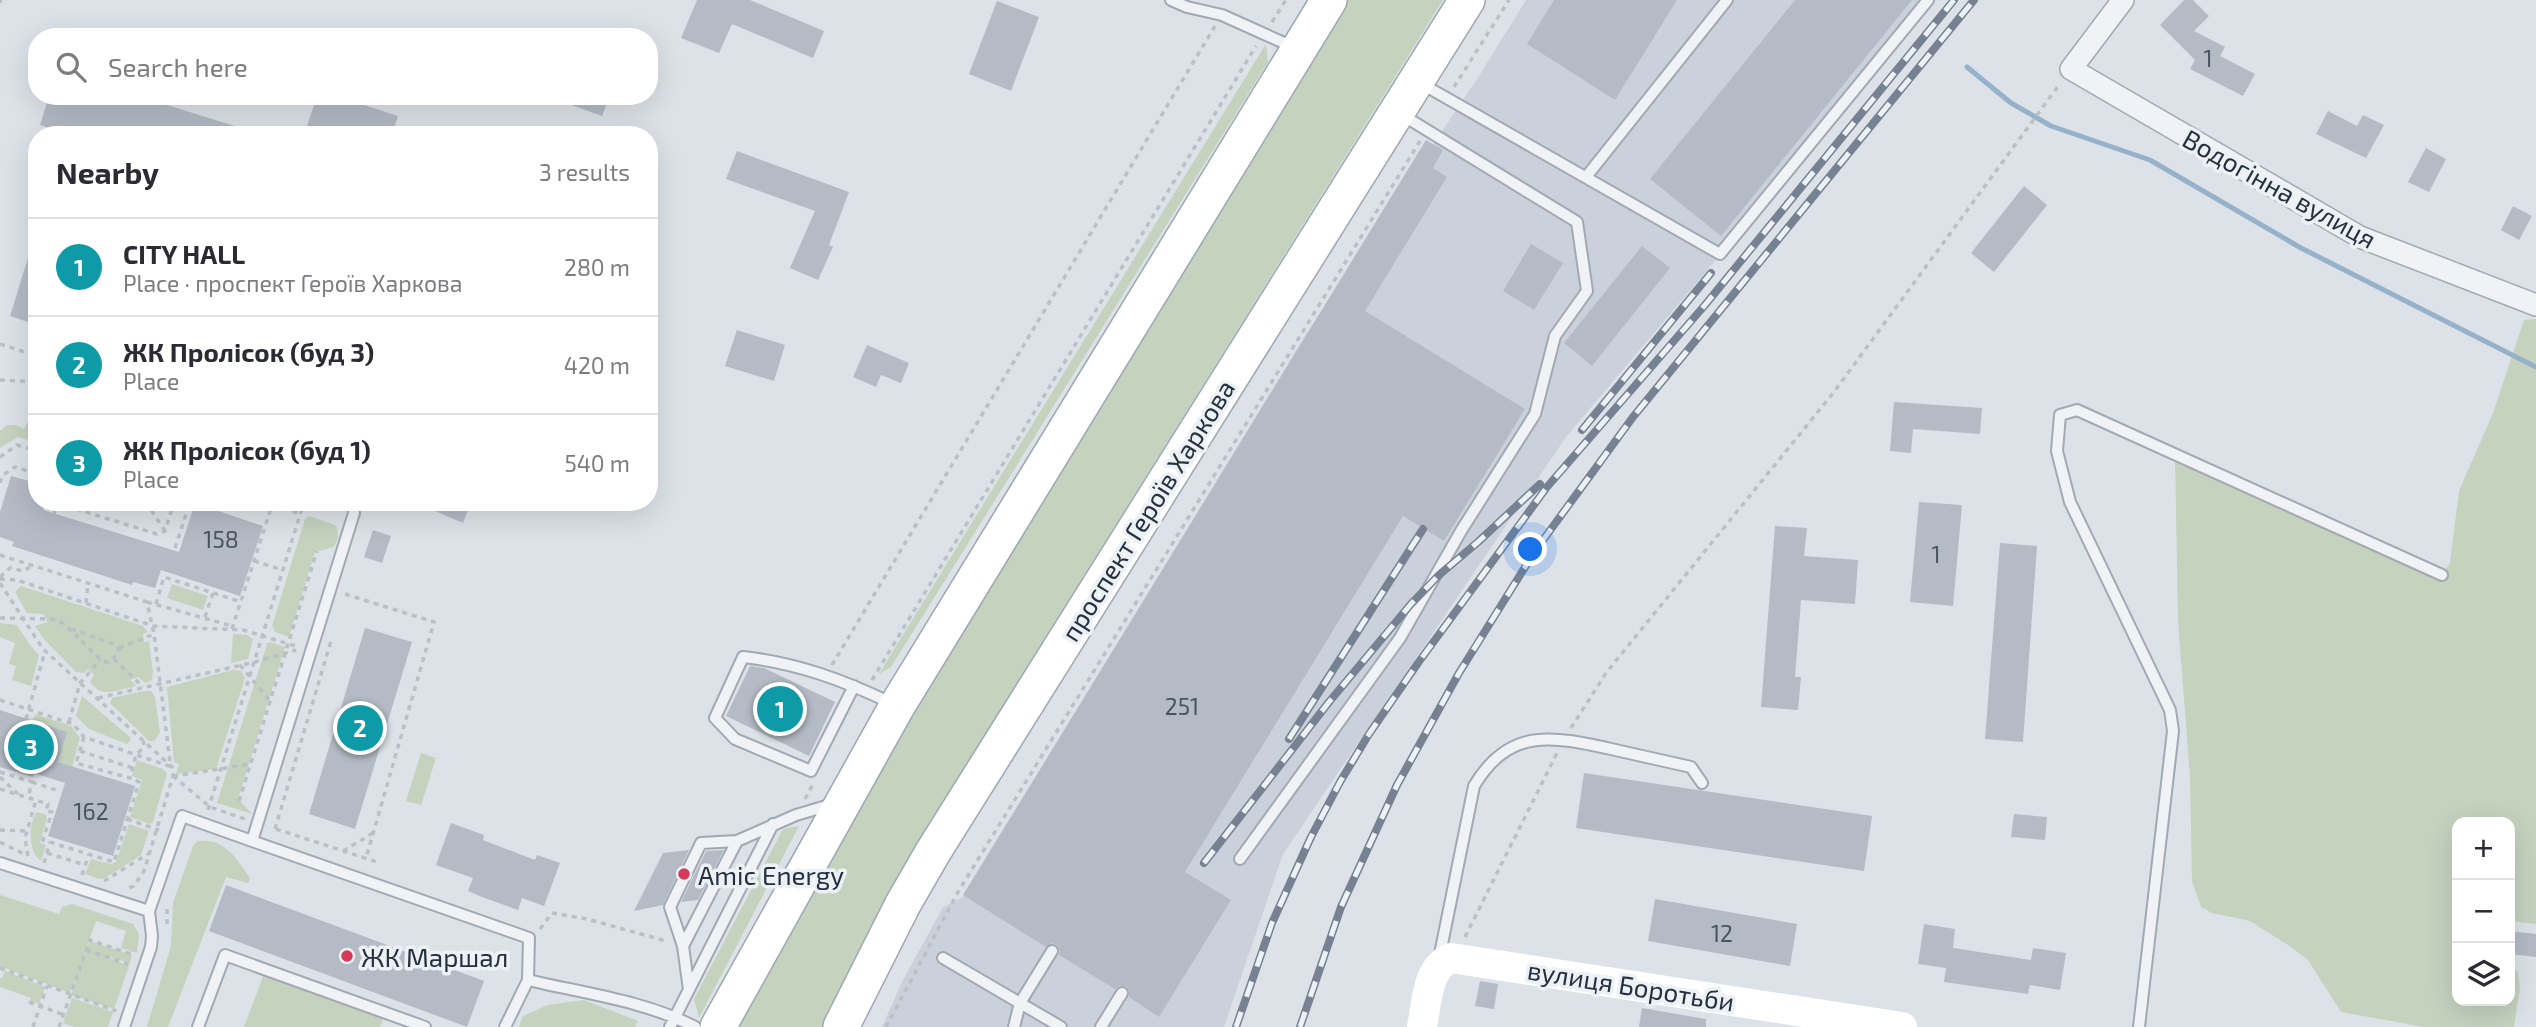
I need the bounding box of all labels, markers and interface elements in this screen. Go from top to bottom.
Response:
search box [28,28,658,105]
house number: 1 [2203,44,2213,72]
icon: search [52,48,90,86]
text: Search here [108,51,248,82]
street label: Водогінна вулиця [2177,122,2382,255]
text: Nearby [56,154,159,190]
text: 3 results [539,158,630,186]
text: CITY HALL [123,238,245,269]
text: 1 [74,253,84,281]
text: 280 m [564,253,630,281]
text: Place · проспект Героїв Харкова [123,269,463,297]
text: ЖК Пролісок (буд 3) [123,336,374,367]
text: 2 [72,351,86,379]
text: 420 m [564,351,630,379]
text: Place [123,367,179,395]
street label: проспект Героїв Харкова [1054,374,1240,646]
text: ЖК Пролісок (буд 1) [123,434,371,465]
text: 3 [72,449,86,477]
text: 540 m [564,449,630,477]
text: Place [123,465,179,493]
house number: 158 [203,525,239,553]
your location [1513,532,1547,566]
house number: 1 [1931,540,1941,568]
pin: 1 [757,683,803,735]
house number: 251 [1165,692,1199,720]
pin: 2 [337,702,383,754]
pin: 3 [8,721,54,773]
house number: 162 [73,797,109,825]
map controls [2452,817,2515,1006]
button: + [2452,817,2515,880]
place label: Amic Energy [698,859,844,890]
marker: Amic Energy [676,866,692,882]
button: − [2452,880,2515,943]
house number: 12 [1711,919,1733,947]
place label: ЖК Маршал [361,941,508,972]
button: layers [2452,943,2515,1006]
marker: ЖК Маршал [339,948,355,964]
street label: вулиця Боротьби [1525,953,1737,1018]

